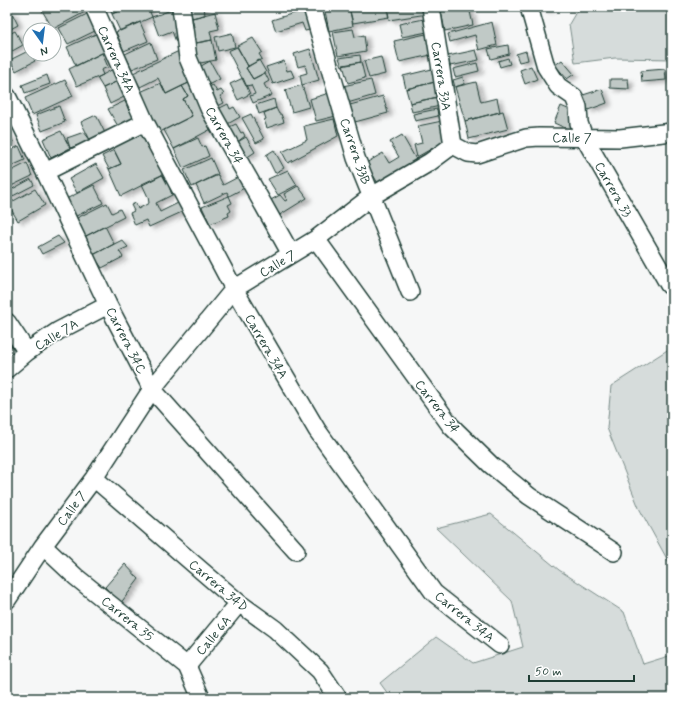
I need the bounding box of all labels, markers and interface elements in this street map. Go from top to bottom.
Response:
north arrow [22,22,62,62]
street label: Carrera 34A [93,23,138,96]
street label: Carrera 33A [427,41,454,112]
text: N [39,43,49,58]
street label: Carrera 34 [201,104,247,168]
street label: Carrera 33B [335,116,374,187]
street label: Calle 7 [552,130,592,147]
street label: Carrera 33 [590,159,636,221]
street label: Calle 7 [257,247,299,282]
street label: Carrera 34C [102,304,150,377]
street label: Carrera 34A [240,311,291,382]
street label: Calle 7A [32,316,82,355]
street label: Carrera 34 [411,377,463,437]
street label: Calle 7 [54,488,91,530]
street label: Carrera 34D [185,556,251,616]
street label: Carrera 34A [431,588,497,646]
street label: Carrera 35 [97,593,157,645]
street label: Calle 6A [193,613,236,659]
scale bar [529,657,634,683]
text: 50 m [535,664,562,680]

